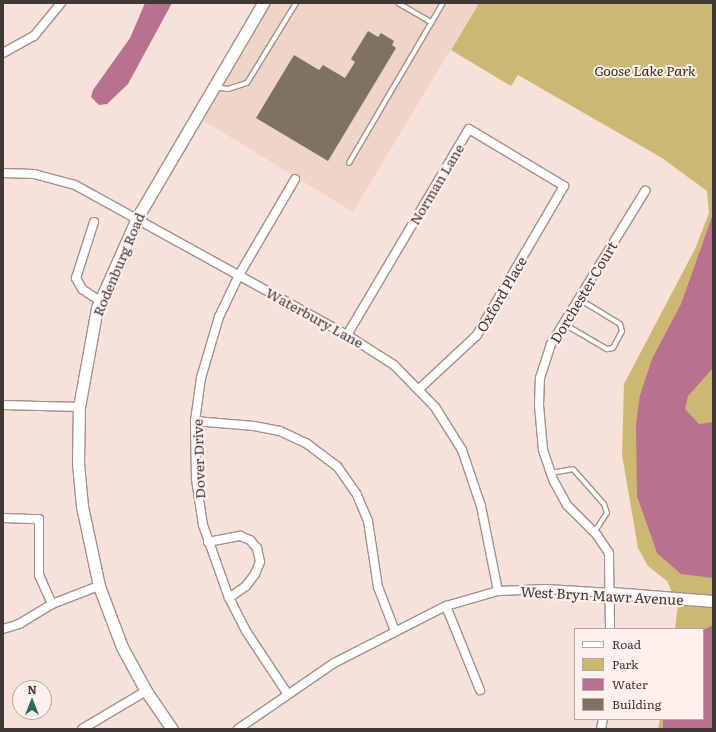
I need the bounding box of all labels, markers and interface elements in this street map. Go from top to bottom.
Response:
park label: Goose Lake Park [594,62,696,78]
street label: Norman Lane [405,140,467,228]
street label: Rodenburg Road [89,210,147,318]
street label: Dorchester Court [546,238,620,346]
street label: Oxford Place [473,253,529,335]
street label: Waterbury Lane [263,283,367,351]
street label: Dover Drive [188,419,208,499]
street label: West Bryn Mawr Avenue [520,582,684,608]
legend [574,628,704,720]
text: Road [612,635,641,653]
text: Park [612,655,638,673]
text: Water [612,675,648,693]
north arrow [12,680,52,720]
text: N [27,681,37,697]
text: Building [612,695,661,713]

